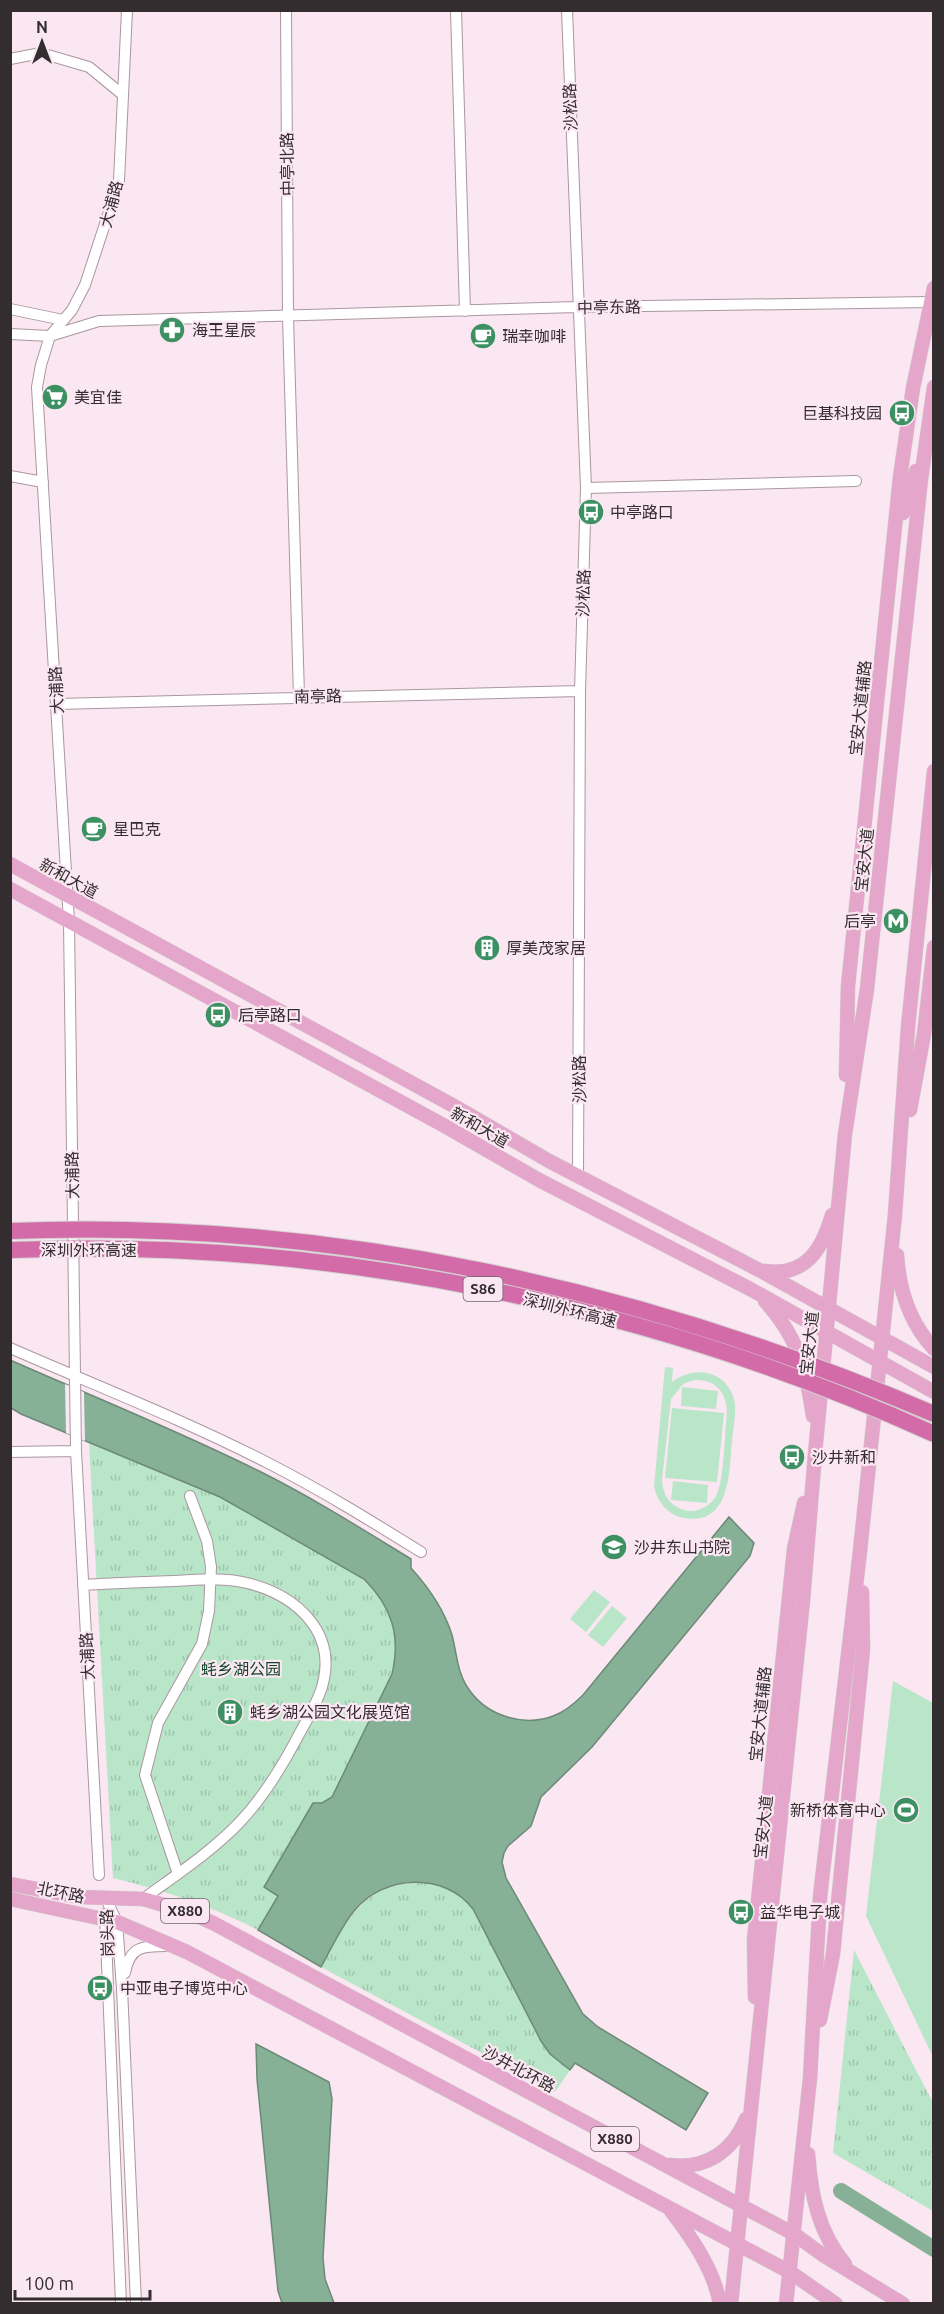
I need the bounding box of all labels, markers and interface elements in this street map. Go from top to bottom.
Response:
north arrow [12,12,72,72]
text: N [36,18,48,36]
street label: 沙松路 [560,83,580,131]
street label: 中亭北路 [277,132,297,196]
street label: 大浦路 [96,178,126,230]
street label: 中亭东路 [577,297,641,317]
pharmacy icon: 海王星辰 [157,315,187,345]
place label: 海王星辰 [192,321,256,339]
cafe icon: 瑞幸咖啡 [468,321,498,351]
place label: 瑞幸咖啡 [502,327,566,345]
supermarket icon: 美宜佳 [40,382,70,412]
place label: 美宜佳 [74,388,122,406]
bus stop icon: 巨基科技园 [887,398,917,428]
place label: 巨基科技园 [802,404,882,422]
bus stop icon: 中亭路口 [576,497,606,527]
place label: 中亭路口 [610,503,674,521]
street label: 沙松路 [573,569,593,617]
street label: 宝安大道辅路 [846,659,874,757]
street label: 大浦路 [46,666,66,714]
street label: 南亭路 [294,687,342,705]
cafe icon: 星巴克 [79,814,109,844]
place label: 星巴克 [113,820,161,838]
street label: 宝安大道 [852,827,876,893]
street label: 新和大道 [37,855,101,901]
metro station icon: 后亭 [881,906,911,936]
place label: 后亭 [844,912,876,930]
building icon: 厚美茂家居 [472,933,502,963]
place label: 厚美茂家居 [506,939,586,957]
bus stop icon: 后亭路口 [203,1000,233,1030]
place label: 后亭路口 [238,1006,302,1024]
street label: 沙松路 [570,1055,588,1103]
street label: 新和大道 [448,1103,512,1151]
street label: 大浦路 [63,1151,81,1199]
street label: 深圳外环高速 [41,1241,137,1259]
road number: S86 [464,1277,502,1301]
street label: 深圳外环高速 [521,1290,619,1330]
street label: 宝安大道 [797,1310,821,1376]
bus stop icon: 沙井新和 [777,1442,807,1472]
place label: 沙井新和 [812,1448,876,1466]
school or university icon: 沙井东山书院 [599,1532,629,1562]
place label: 沙井东山书院 [634,1538,730,1556]
street label: 大浦路 [77,1632,97,1680]
park label: 蚝乡湖公园 [201,1660,281,1678]
street label: 宝安大道辅路 [746,1665,774,1763]
building icon: 蚝乡湖公园文化展览馆 [215,1697,245,1727]
place label: 蚝乡湖公园文化展览馆 [250,1703,410,1721]
street label: 宝安大道 [751,1794,775,1860]
sports icon: 新桥体育中心 [891,1795,921,1825]
place label: 新桥体育中心 [790,1801,886,1819]
street label: 北环路 [36,1878,86,1906]
bus stop icon: 益华电子城 [726,1897,756,1927]
road number: X880 [161,1899,209,1923]
place label: 益华电子城 [760,1903,840,1921]
street label: 岗头路 [97,1909,117,1957]
bus stop icon: 中亚电子博览中心 [85,1973,115,2003]
place label: 中亚电子博览中心 [120,1979,248,1997]
street label: 沙井北环路 [479,2042,559,2096]
road number: X880 [591,2127,639,2151]
scale bar [15,2263,150,2301]
text: 100 m [24,2273,74,2293]

